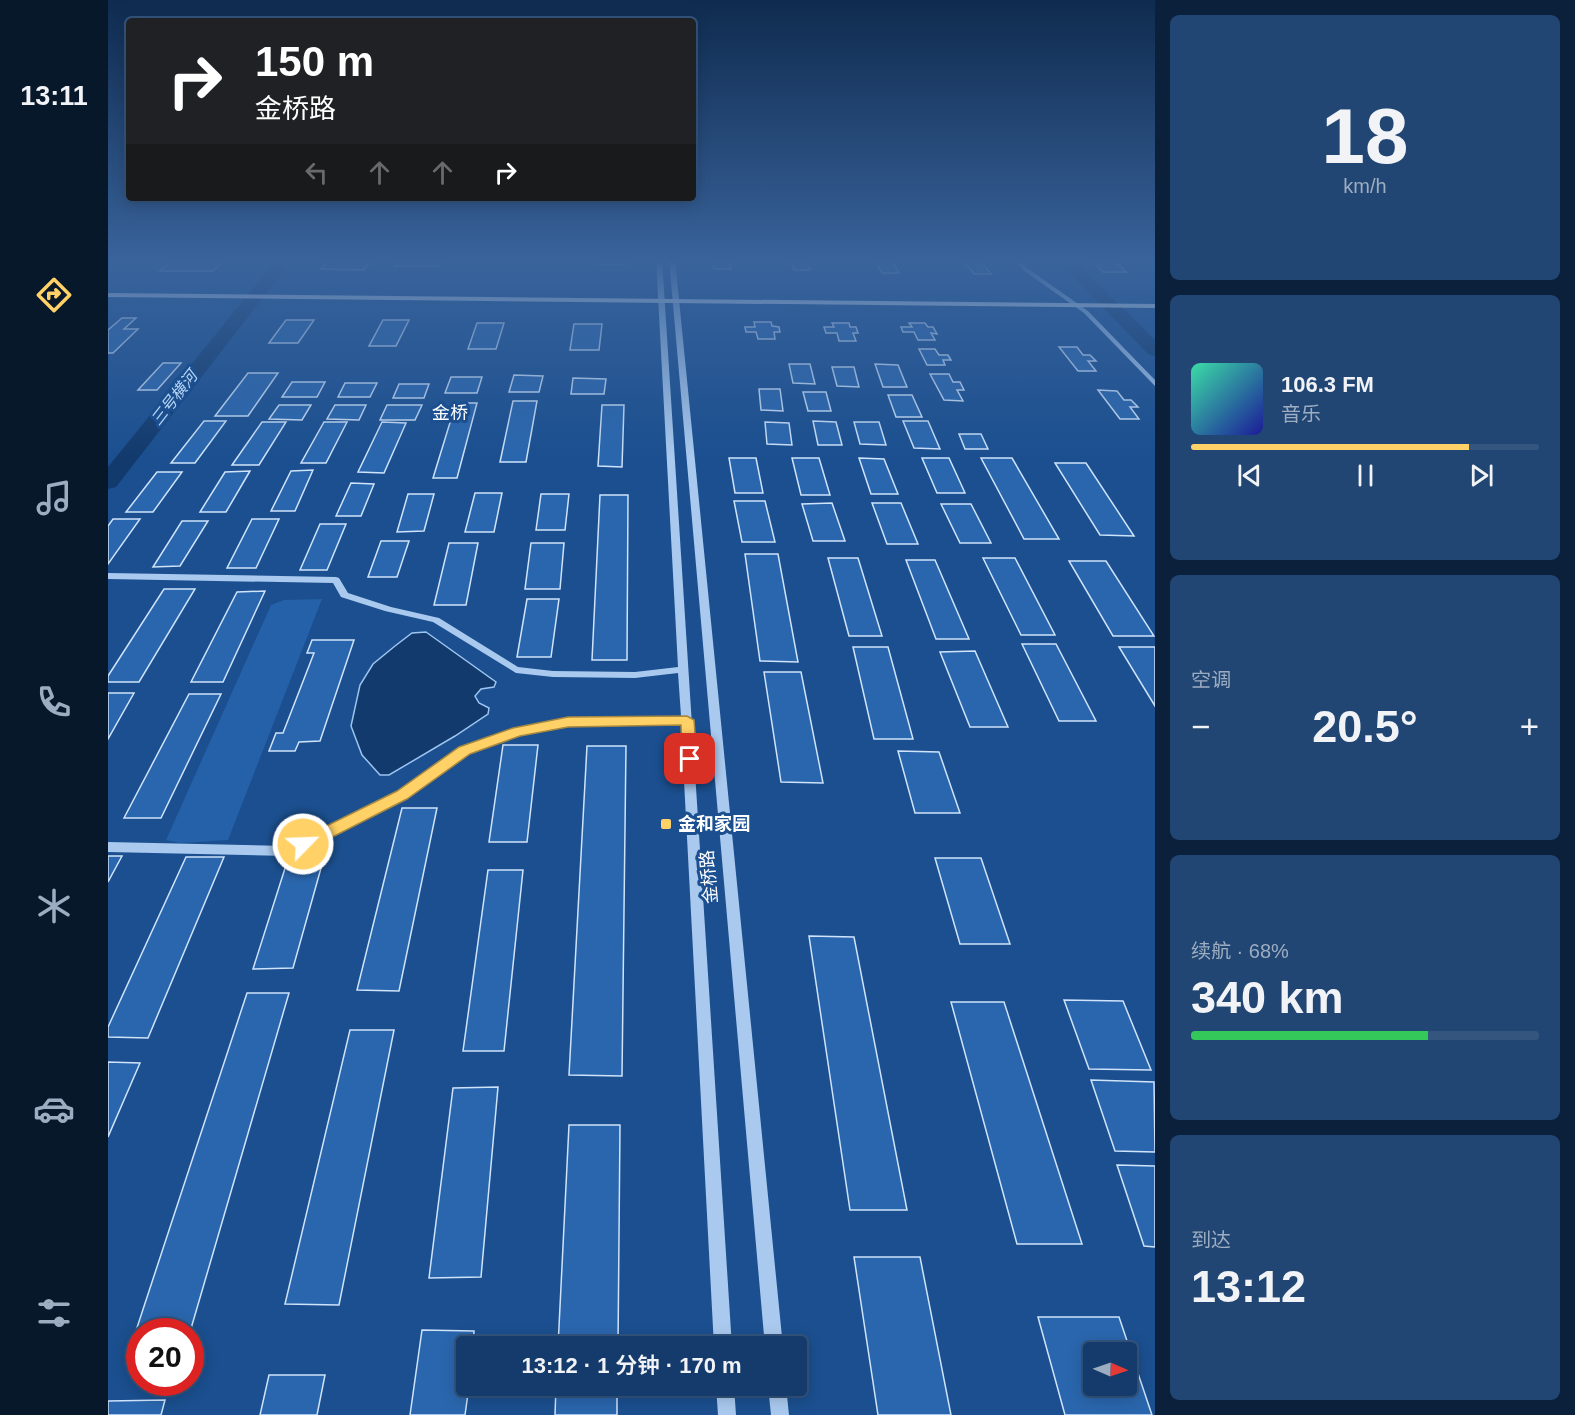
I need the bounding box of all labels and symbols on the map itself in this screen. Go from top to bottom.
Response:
water label: 三号横河 [148,365,202,428]
district label: 金桥 [432,403,468,423]
pin [664,733,715,784]
position arrow [271,812,335,876]
place label: 金和家园 [678,814,750,834]
marker: 金和家园 [659,817,673,831]
street label: 金桥路 [697,849,721,905]
speed limit sign: 20 [126,1318,204,1396]
north arrow [1083,1342,1137,1396]

